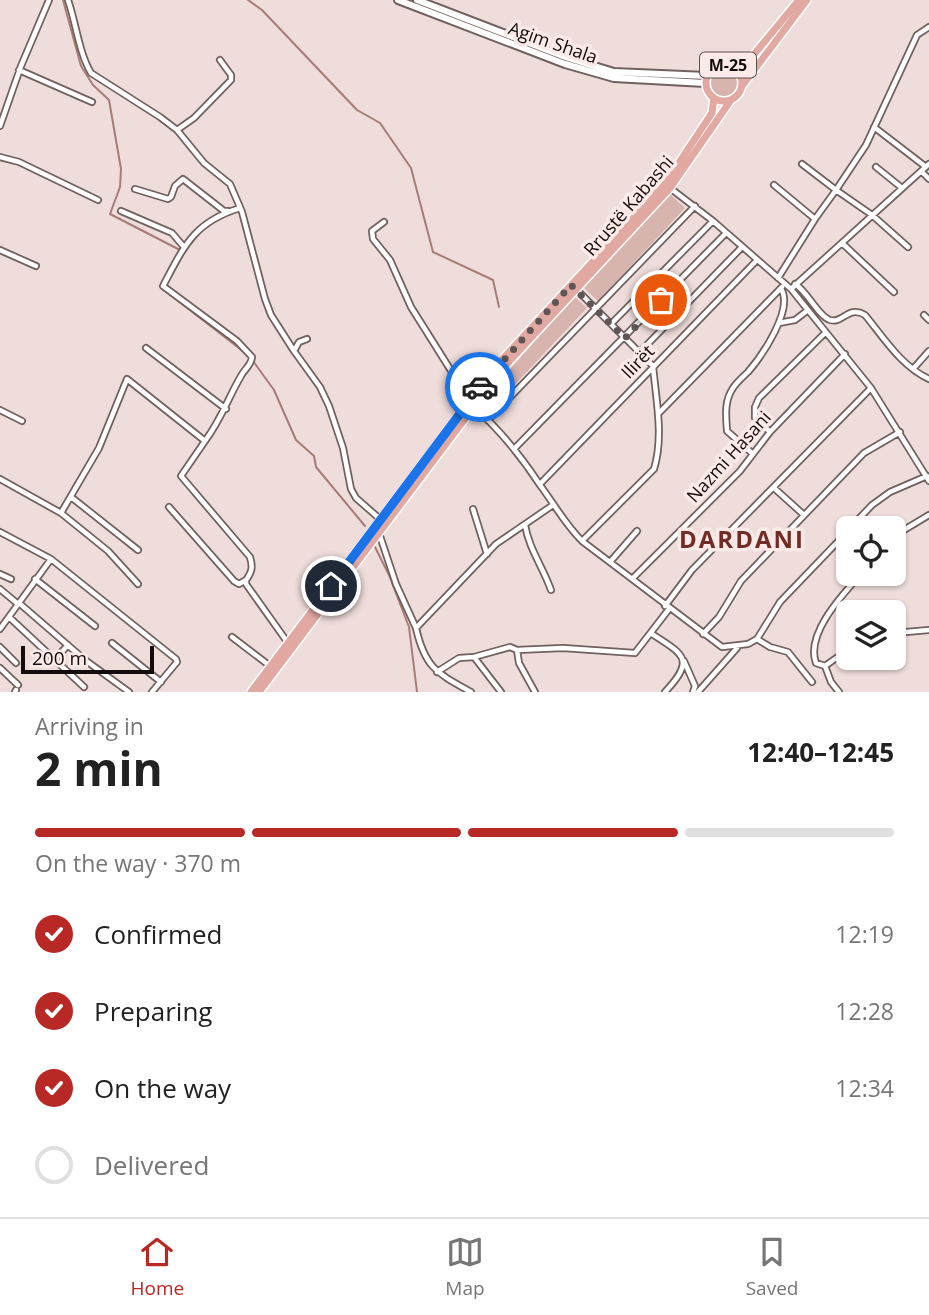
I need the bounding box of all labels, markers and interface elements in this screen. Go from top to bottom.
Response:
street label: Agim Shala [506,16,601,68]
road number: M-25 [700,53,756,78]
street label: Rrustë Kabashi [578,150,678,261]
pin [631,270,691,330]
icon: bag [642,281,680,319]
street label: Ilirët [615,339,659,383]
courier [445,352,515,422]
icon: car [461,368,499,406]
street label: Nazmi Hasani [681,405,776,507]
map controls [836,516,906,670]
button: locate [836,516,906,586]
district label: DARDANI [679,522,805,555]
pin [301,556,361,616]
icon: home [312,567,350,605]
button: layers [836,600,906,670]
scale bar [21,643,154,675]
text: 200 m [32,645,87,671]
text: Arriving in [35,710,144,742]
text: 12:40–12:45 [747,734,894,770]
text: 2 min [35,737,163,799]
text: On the way · 370 m [35,847,241,879]
icon: check [35,915,73,953]
text: Confirmed [94,916,222,952]
text: 12:19 [835,918,894,950]
icon: check [35,992,73,1030]
text: Preparing [94,993,212,1029]
text: 12:28 [835,995,894,1027]
icon: check [35,1069,73,1107]
text: On the way [94,1070,231,1106]
text: 12:34 [835,1072,894,1104]
text: Delivered [94,1147,209,1183]
tab: Home [131,1233,184,1301]
tab: Map [445,1233,485,1301]
tab: Saved [746,1233,798,1301]

